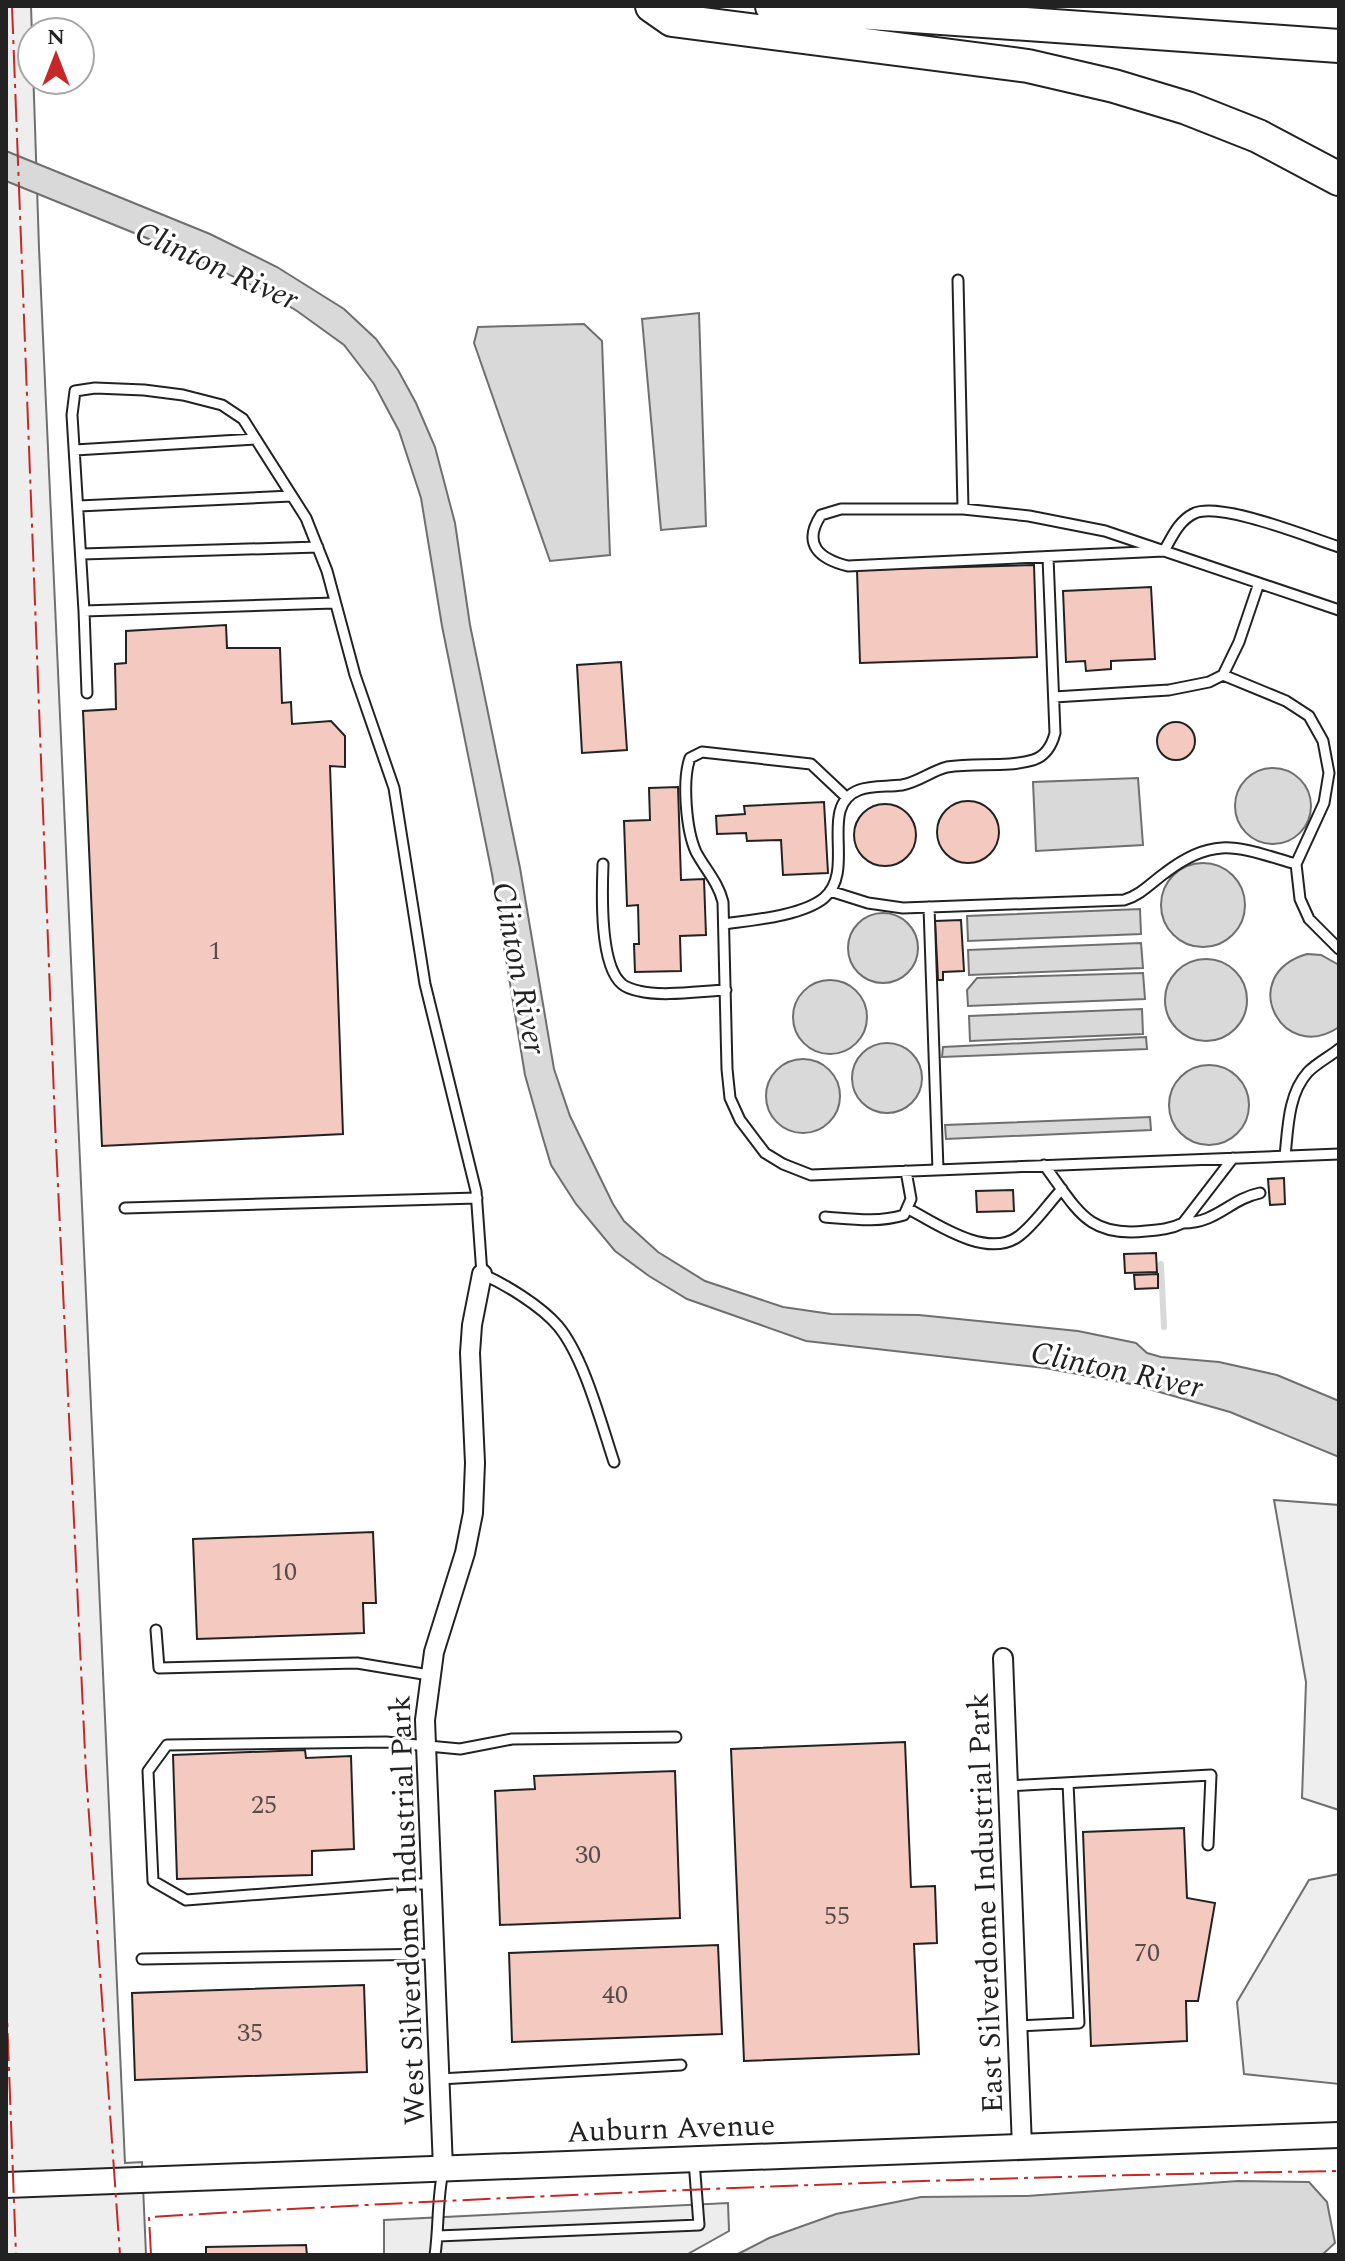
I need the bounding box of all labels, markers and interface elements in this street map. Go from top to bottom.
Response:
north arrow [16,16,96,96]
text: N [47,21,65,54]
water label: Clinton River [127,208,307,325]
water label: Clinton River [478,878,559,1060]
house number: 1 [208,931,222,971]
water label: Clinton River [1026,1328,1208,1413]
house number: 10 [271,1552,297,1592]
street label: East Silverdome Industrial Park [956,1692,1016,2114]
street label: West Silverdome Industrial Park [378,1694,438,2126]
house number: 25 [251,1785,277,1825]
house number: 30 [575,1835,601,1875]
house number: 55 [824,1896,850,1936]
house number: 70 [1134,1933,1160,1973]
house number: 40 [602,1975,628,2015]
house number: 35 [237,2013,263,2053]
street label: Auburn Avenue [566,2102,776,2156]

